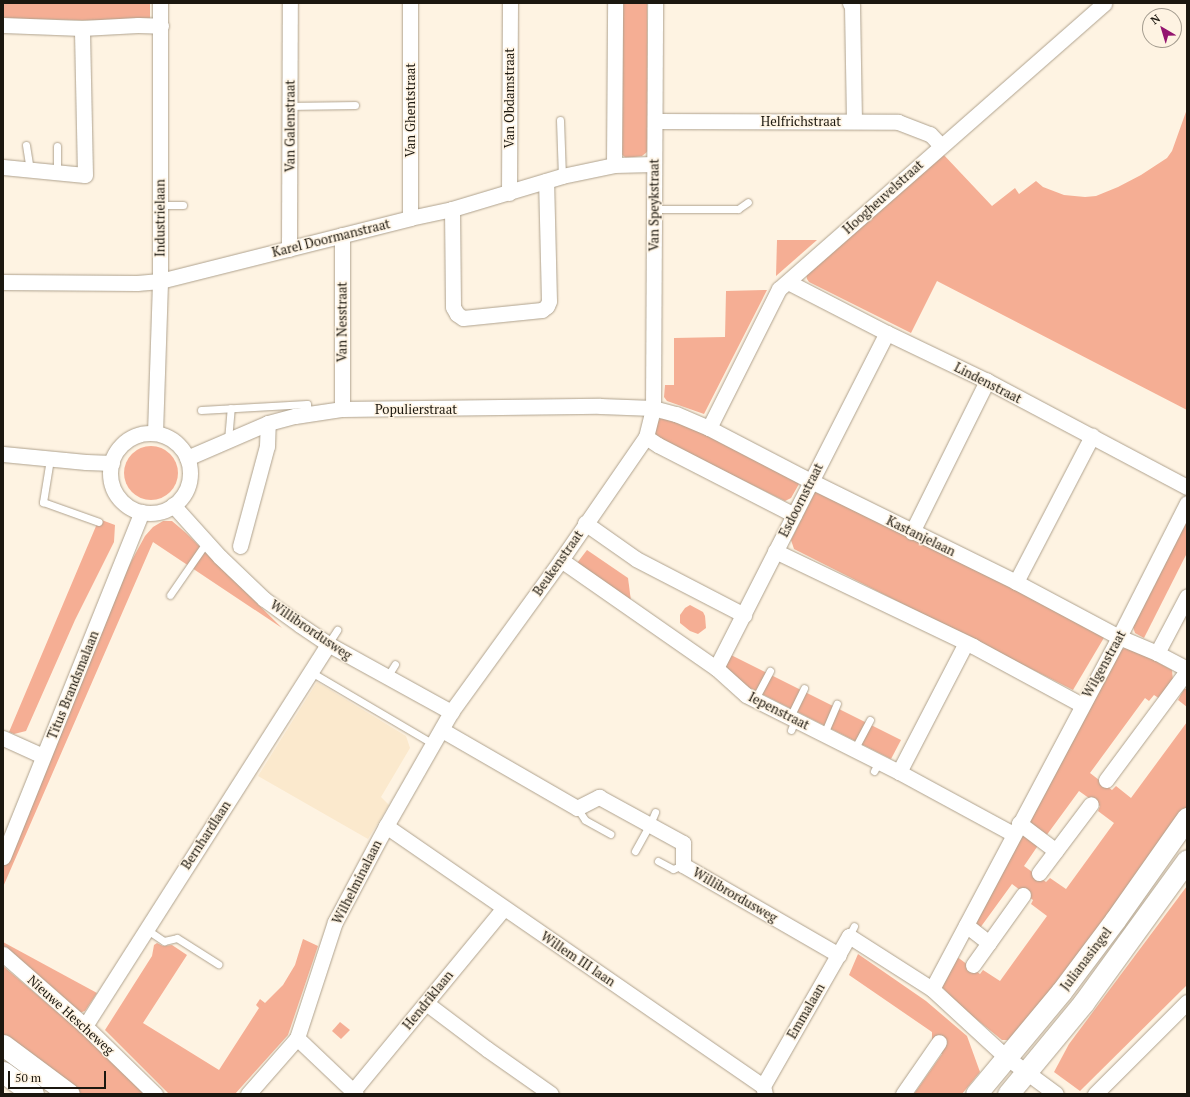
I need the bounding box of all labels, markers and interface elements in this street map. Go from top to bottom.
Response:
north arrow [1142,8,1182,48]
text: N [1148,11,1163,27]
street label: Van Obdamstraat [501,48,517,148]
street label: Van Ghentstraat [402,63,418,157]
street label: Van Galenstraat [282,80,298,172]
street label: Helfrichstraat [761,113,841,129]
street label: Hoogheuvelstraat [840,157,926,237]
street label: Van Speykstraat [646,159,662,251]
street label: Industrielaan [152,179,168,257]
street label: Karel Doormanstraat [270,216,392,260]
street label: Van Nesstraat [334,282,350,362]
street label: Lindenstraat [952,359,1024,407]
street label: Populierstraat [375,401,457,417]
street label: Esdoornstraat [776,460,826,540]
street label: Kastanjelaan [884,513,958,559]
street label: Beukenstraat [530,527,586,599]
street label: Willibrordusweg [267,597,355,663]
street label: Titus Brandsmalaan [44,628,102,742]
street label: Wilgenstraat [1079,628,1129,700]
street label: Iepenstraat [746,689,812,733]
street label: Bernhardlaan [178,798,234,872]
street label: Wilhelminalaan [329,837,385,927]
street label: Willibrordusweg [690,864,780,926]
street label: Julianasingel [1057,924,1115,994]
street label: Willem III laan [538,928,618,990]
street label: Hendriklaan [399,967,457,1033]
street label: Nieuwe Hescheweg [25,972,117,1058]
street label: Emmalaan [784,981,828,1041]
scale bar [10,1063,108,1089]
text: 50 m [15,1070,41,1085]

